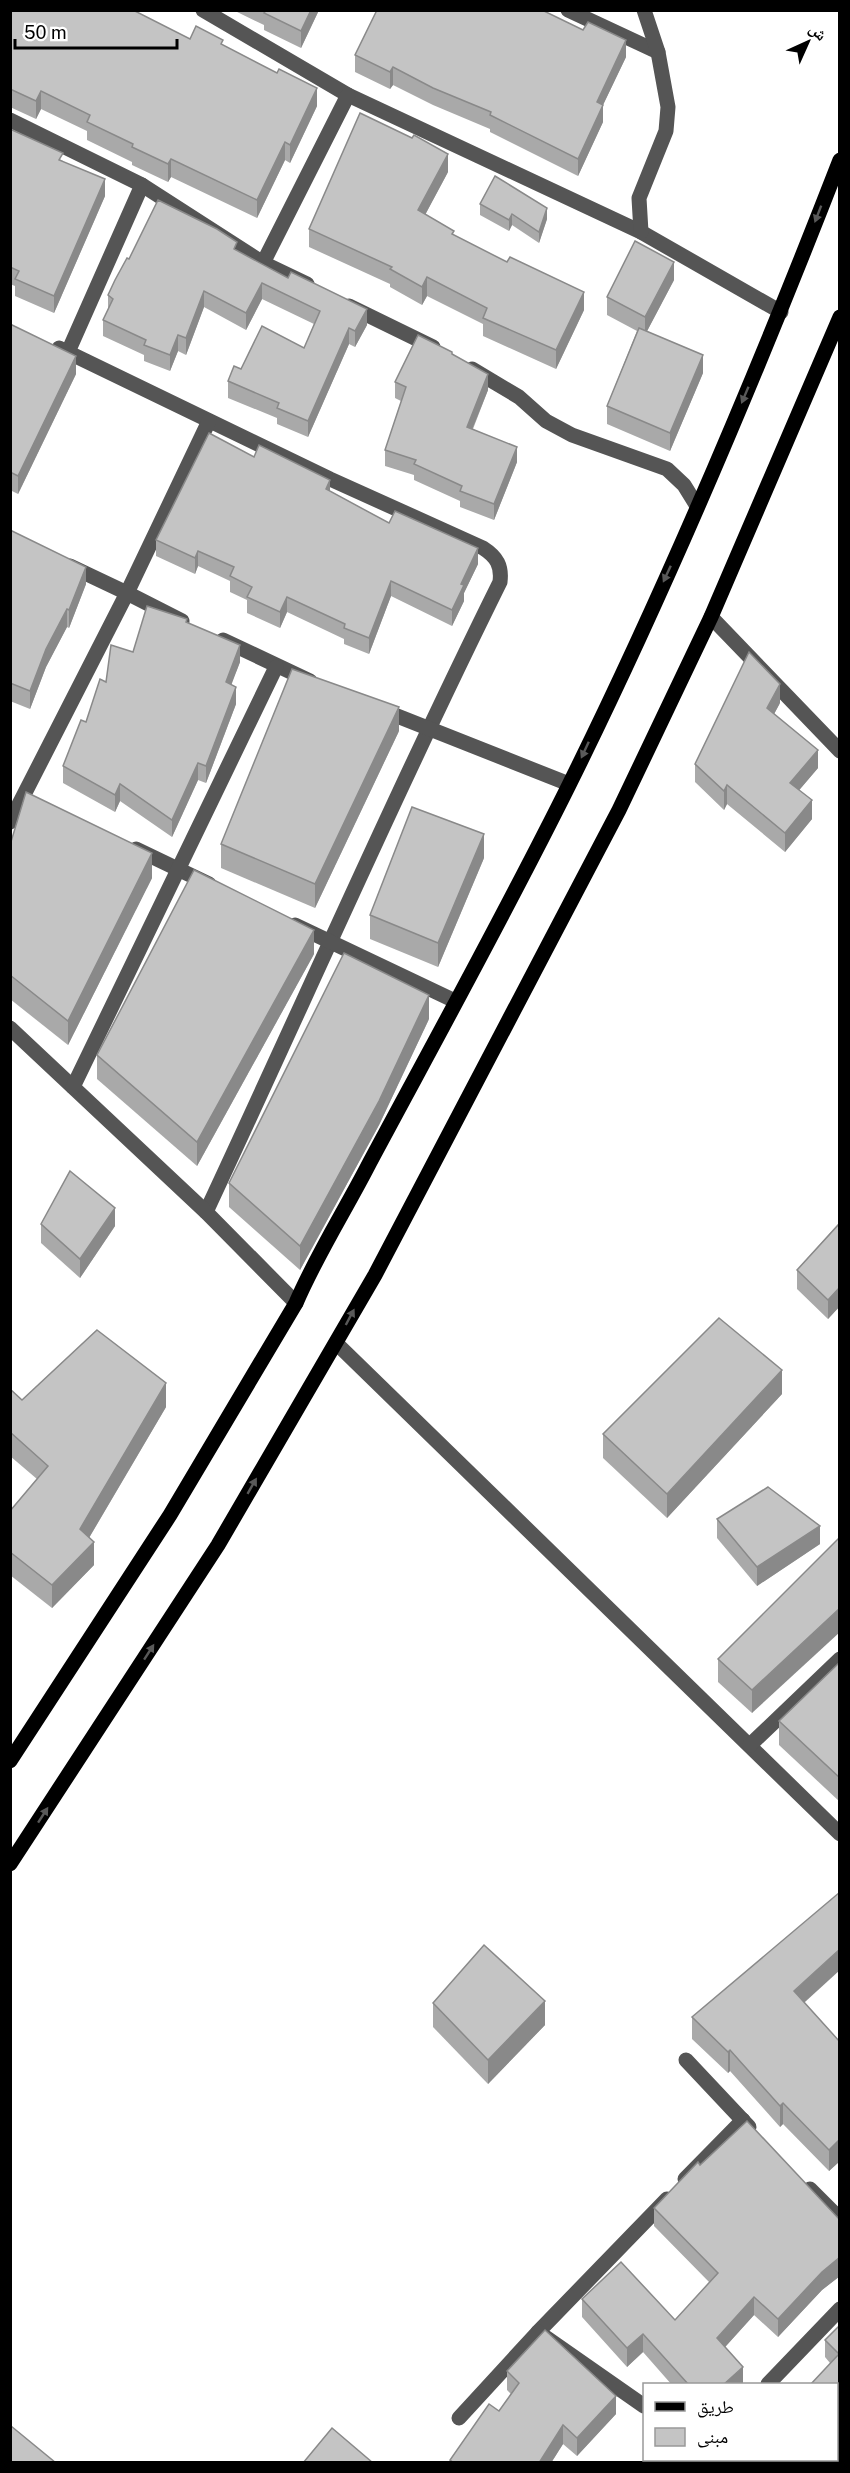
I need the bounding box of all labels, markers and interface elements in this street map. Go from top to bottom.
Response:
scale bar [15,12,177,50]
north arrow [778,12,838,72]
text: ش [806,19,831,44]
text: 50 m [24,22,67,43]
one-way arrow [813,205,823,223]
one-way arrow [740,386,749,404]
one-way arrow [662,565,672,583]
one-way arrow [580,742,589,759]
one-way arrow [345,1309,355,1326]
one-way arrow [247,1478,258,1494]
one-way arrow [144,1644,155,1660]
one-way arrow [37,1807,48,1823]
legend [643,2383,838,2461]
text: طريق [697,2396,734,2418]
text: مبنى [697,2426,728,2448]

